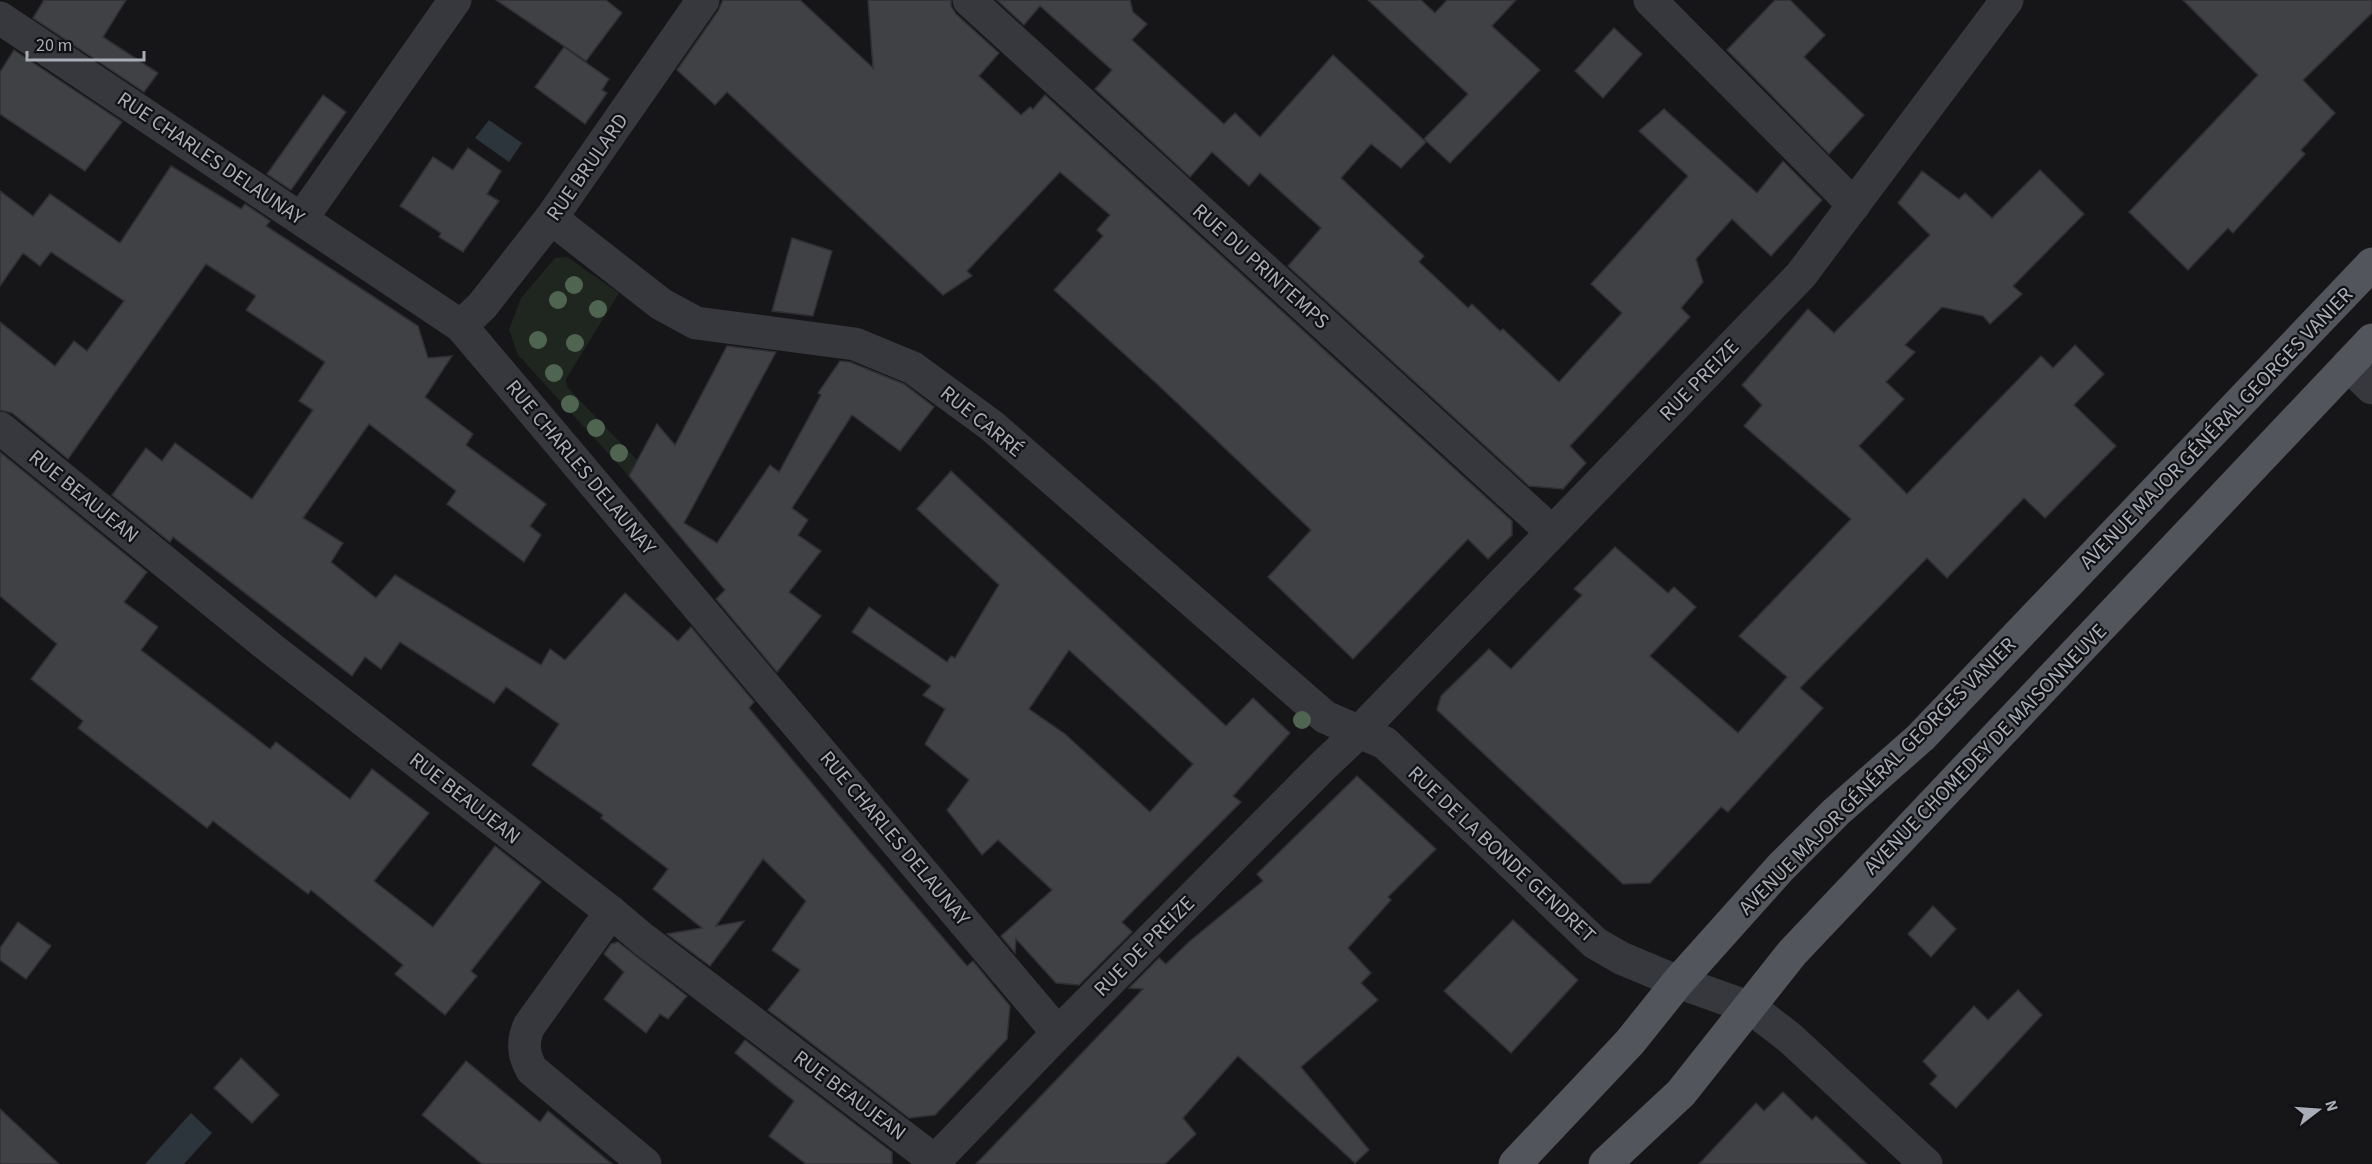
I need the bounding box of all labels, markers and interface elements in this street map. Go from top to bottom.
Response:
scale bar [27,24,144,62]
text: 20 m [36,33,72,58]
street label: RUE CHARLES DELAUNAY [111,84,311,233]
street label: RUE BRULARD [539,107,635,227]
street label: RUE DU PRINTEMPS [1186,196,1336,336]
street label: AVENUE MAJOR GÉNÉRAL GEORGES VANIER [2073,280,2359,576]
street label: RUE PREIZE [1652,332,1746,428]
street label: RUE CHARLES DELAUNAY [499,373,664,562]
street label: RUE CARRÉ [934,378,1030,464]
street label: RUE BEAUJEAN [23,442,145,550]
street label: AVENUE CHOMEDEY DE MAISONNEUVE [1857,617,2113,881]
street label: AVENUE MAJOR GÉNÉRAL GEORGES VANIER [1731,630,2023,922]
street label: RUE CHARLES DELAUNAY [813,744,978,933]
street label: RUE BEAUJEAN [403,745,527,851]
street label: RUE DE LA BONDE GENDRET [1401,759,1603,949]
street label: RUE DE PREIZE [1087,889,1201,1003]
street label: RUE BEAUJEAN [787,1043,913,1147]
north arrow [2288,1080,2348,1140]
text: N [2319,1098,2343,1114]

